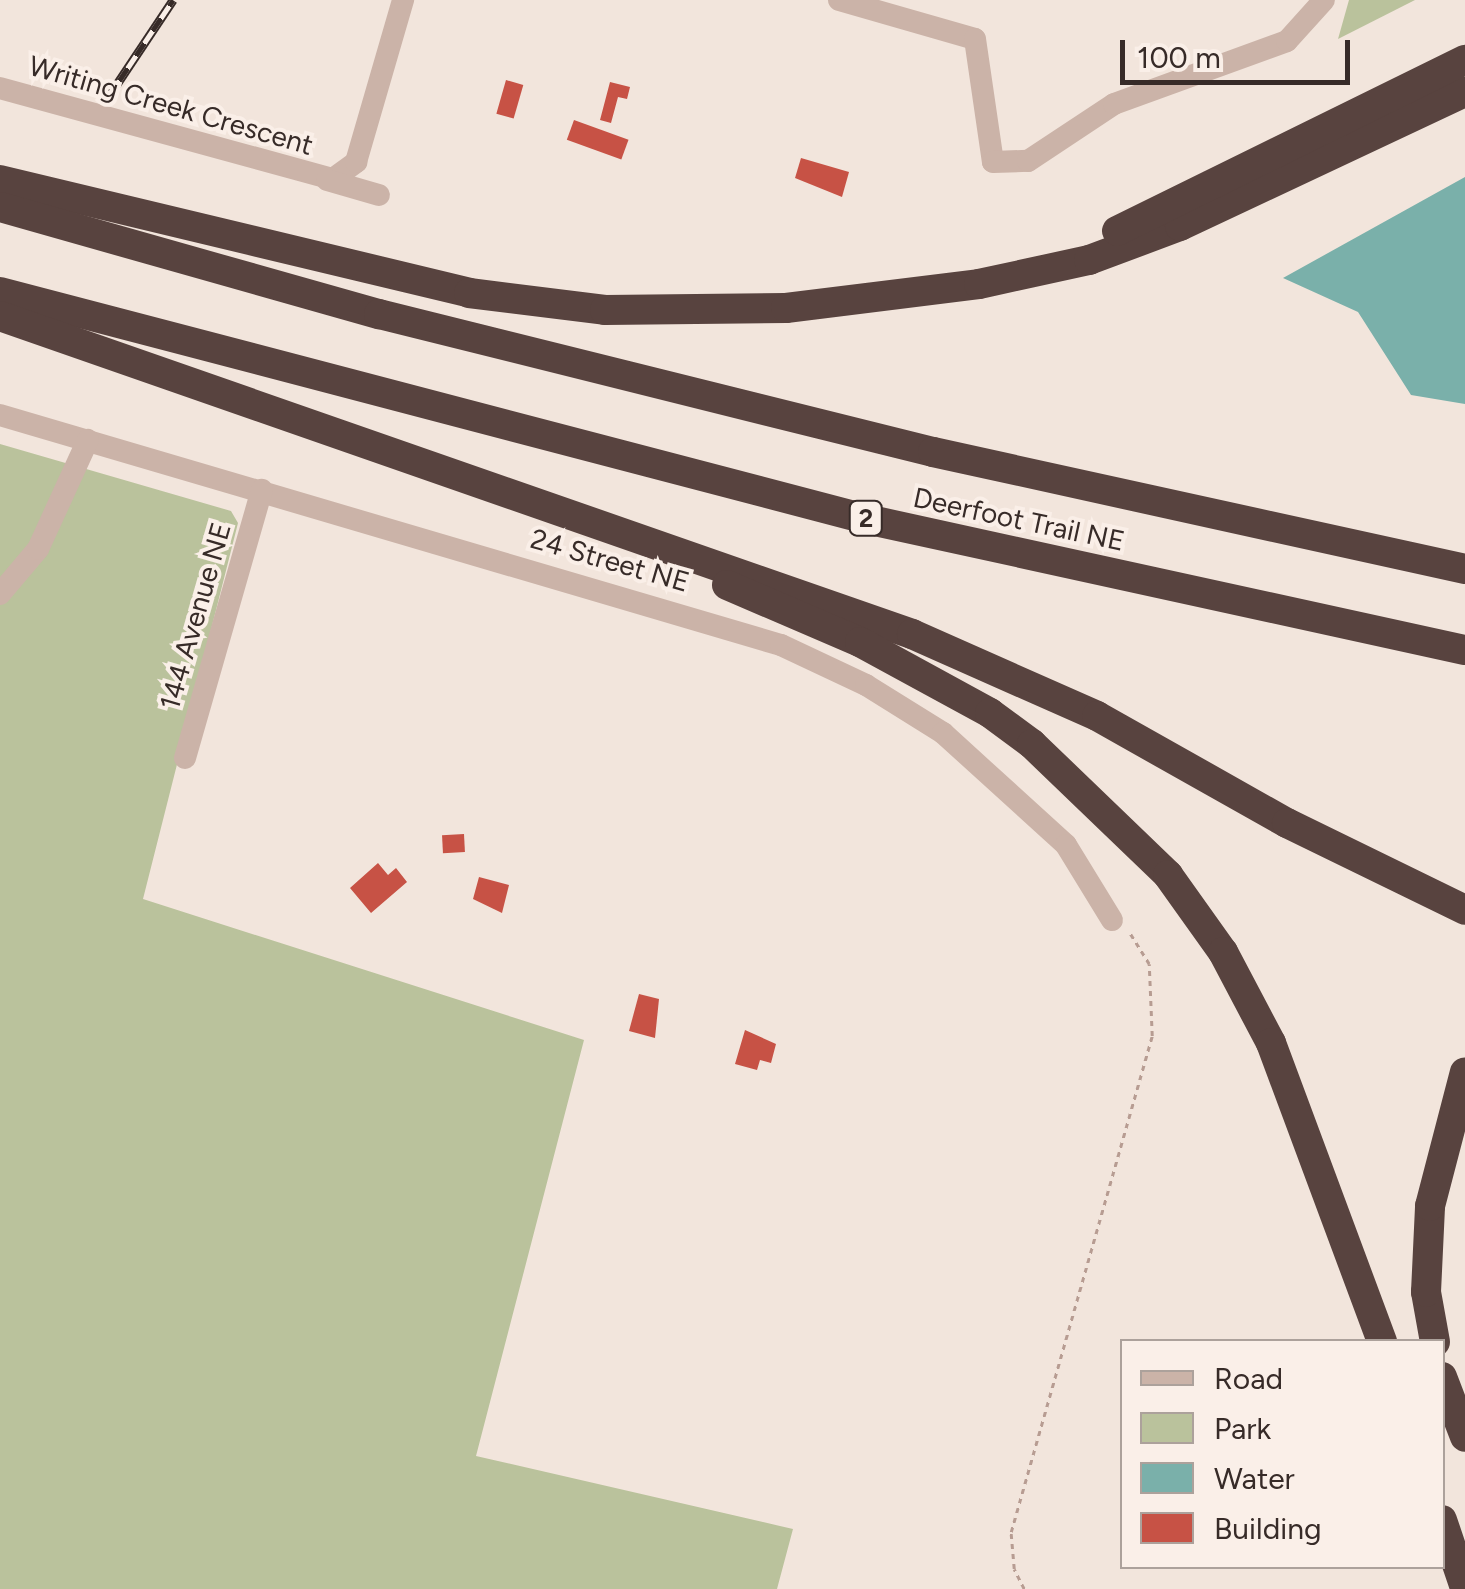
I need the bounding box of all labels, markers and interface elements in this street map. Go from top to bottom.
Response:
scale bar [1125,20,1355,82]
text: 100 m [1137,39,1221,76]
street label: Writing Creek Crescent [25,48,317,162]
street label: Deerfoot Trail NE [910,480,1128,558]
road number: 2 [848,498,884,538]
street label: 144 Avenue NE [152,519,238,713]
street label: 24 Street NE [527,521,693,599]
legend [1120,1339,1445,1569]
text: Road [1214,1360,1283,1397]
text: Park [1214,1410,1271,1447]
text: Water [1214,1460,1295,1497]
text: Building [1214,1510,1322,1547]

